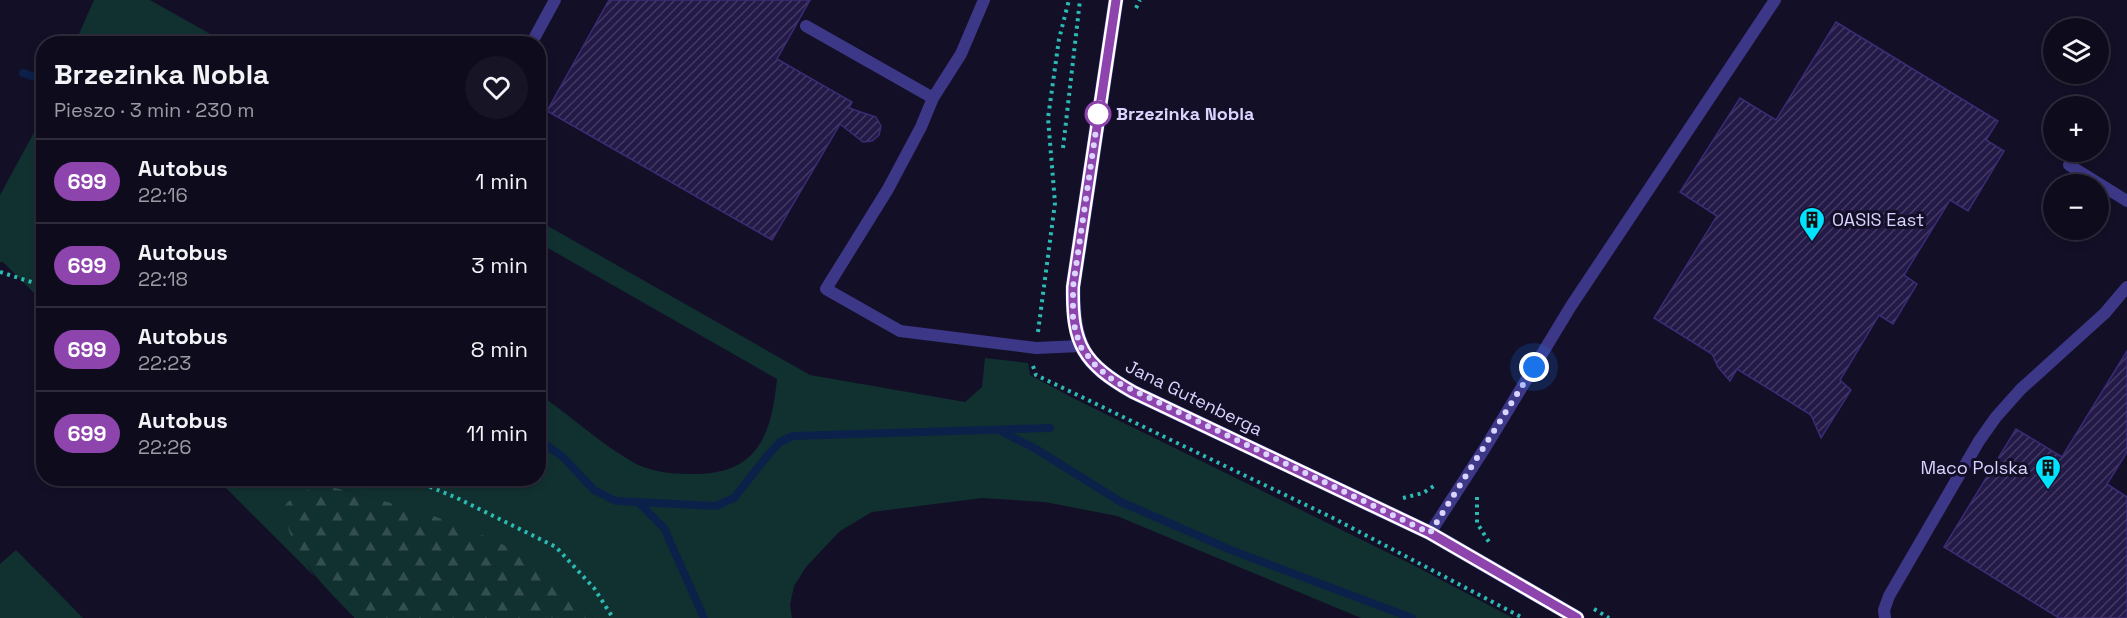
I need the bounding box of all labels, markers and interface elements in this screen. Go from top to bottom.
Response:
map controls [2043,18,2109,240]
button: layers [2043,18,2109,84]
text: Brzezinka Nobla [54,56,269,92]
button: heart [465,56,528,119]
button: + [2043,96,2109,162]
text: Pieszo · 3 min · 230 m [54,97,255,123]
marker: Brzezinka Nobla [1085,101,1111,127]
place label: Brzezinka Nobla [1116,102,1255,125]
text: Autobus [138,154,228,182]
text: 1 min [475,167,528,195]
text: 699 [68,168,106,195]
button: − [2043,174,2109,240]
text: 22:16 [138,182,188,208]
building icon: OASIS East [1797,205,1827,243]
place label: OASIS East [1832,208,1924,231]
text: Autobus [138,238,228,266]
text: 3 min [471,251,528,279]
text: 699 [68,252,106,279]
text: 22:18 [138,266,188,292]
text: Autobus [138,322,228,350]
text: 8 min [471,335,528,363]
text: 699 [68,336,106,363]
text: 22:23 [138,350,191,376]
your location [1519,352,1549,382]
street label: Jana Gutenberga [1122,354,1267,441]
text: Autobus [138,406,228,434]
text: 11 min [466,419,528,447]
text: 699 [68,420,106,447]
text: 22:26 [138,434,191,460]
building icon: Maco Polska [2033,453,2063,491]
place label: Maco Polska [1920,456,2028,479]

